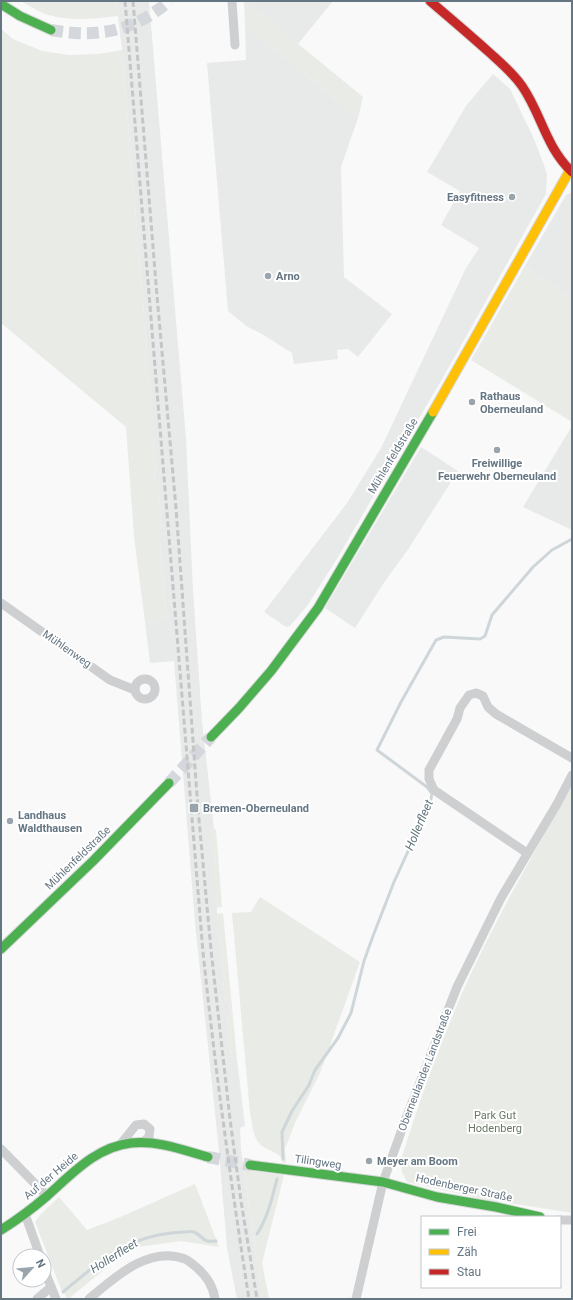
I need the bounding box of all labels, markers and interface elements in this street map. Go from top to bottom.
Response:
place label: Easyfitness [447,191,504,204]
marker: Easyfitness [507,192,517,202]
place label: Arno [276,270,300,283]
marker: Arno [263,271,273,281]
place label: Rathaus Oberneuland [480,390,543,416]
marker: Rathaus Oberneuland [467,397,477,407]
street label: Mühlenfeldstraße [365,416,421,496]
marker: Freiwillige Feuerwehr Oberneuland [492,445,502,455]
place label: Freiwillige Feuerwehr Oberneuland [438,457,556,483]
street label: Mühlenweg [40,627,94,671]
water label: Hollerfleet [402,797,436,852]
marker: Bremen-Oberneuland [188,802,200,814]
place label: Bremen-Oberneuland [203,802,309,815]
place label: Landhaus Waldthausen [18,809,82,835]
marker: Landhaus Waldthausen [5,816,15,826]
street label: Mühlenfeldstraße [43,823,114,893]
street label: Oberneulander Landstraße [396,1007,454,1133]
park label: Park Gut Hodenberg [468,1109,522,1135]
street label: Auf der Heide [21,1150,81,1202]
street label: Tilingweg [294,1152,342,1172]
place label: Meyer am Boom [377,1155,458,1168]
marker: Meyer am Boom [364,1156,374,1166]
street label: Hodenberger Straße [415,1171,514,1205]
legend [421,1216,561,1288]
text: Frei [457,1225,477,1239]
water label: Hollerfleet [88,1236,141,1276]
text: Zäh [457,1245,477,1259]
north arrow [12,1248,52,1288]
text: N [33,1257,48,1270]
text: Stau [457,1265,481,1279]

